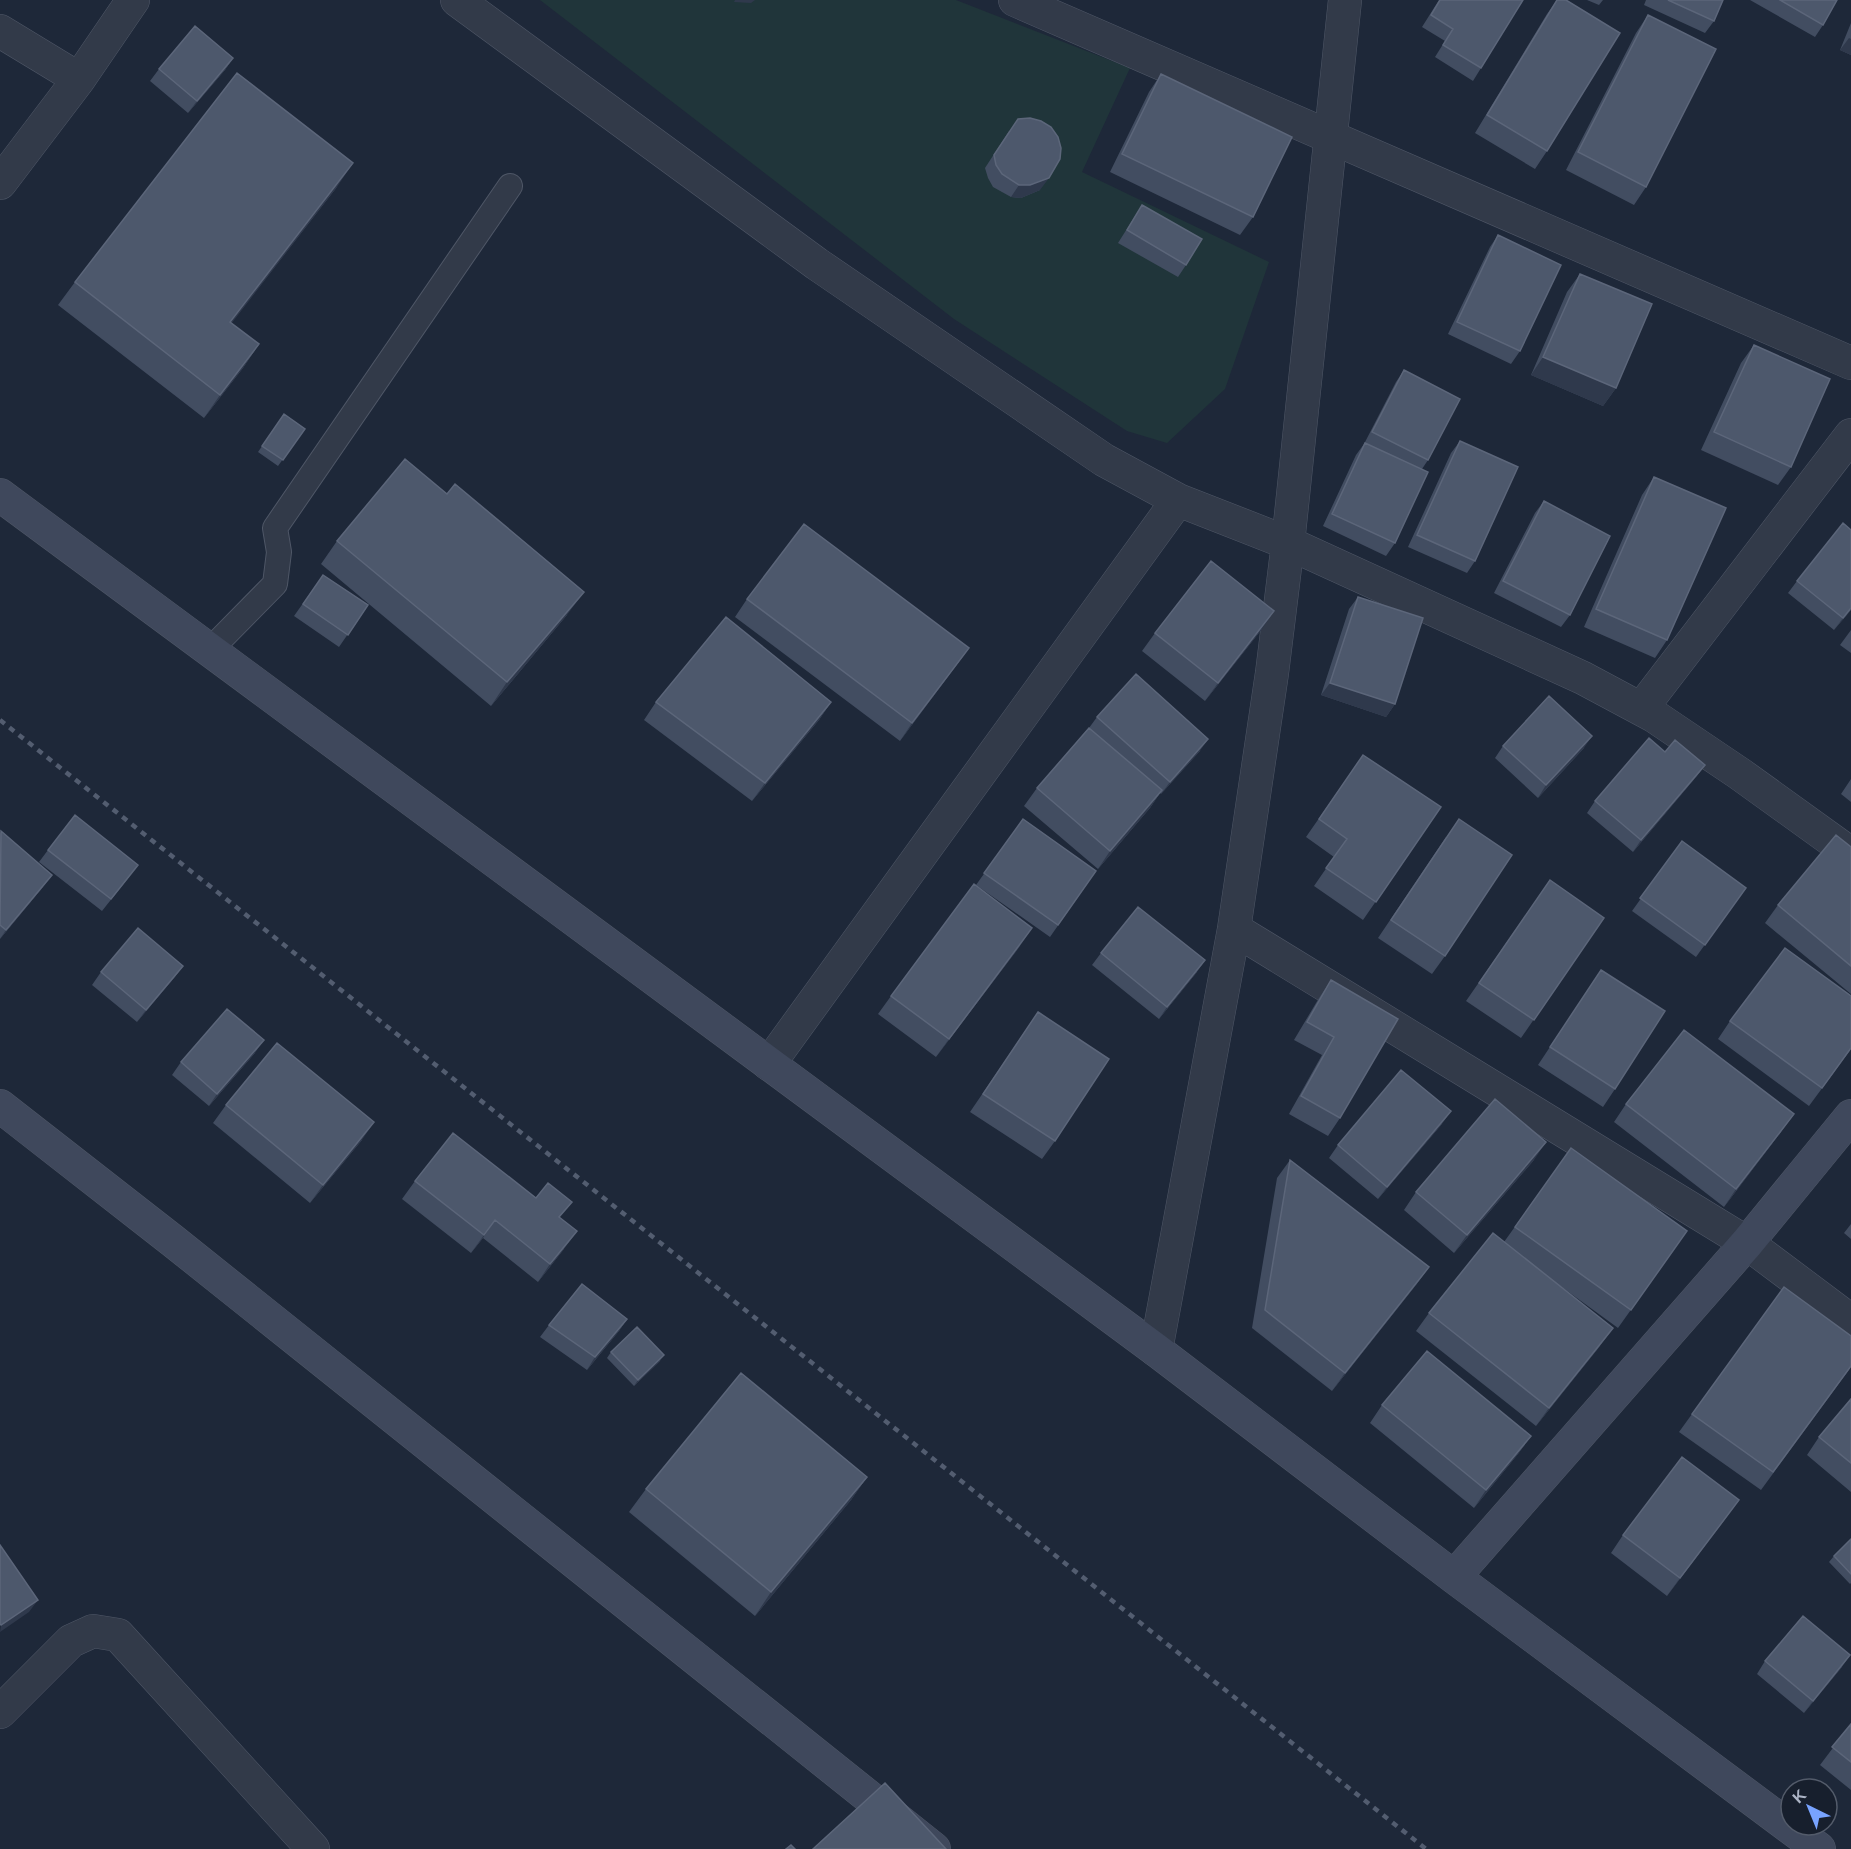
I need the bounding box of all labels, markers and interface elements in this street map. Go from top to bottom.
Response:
north arrow [1779,1777,1839,1837]
text: K [1789,1786,1809,1807]

